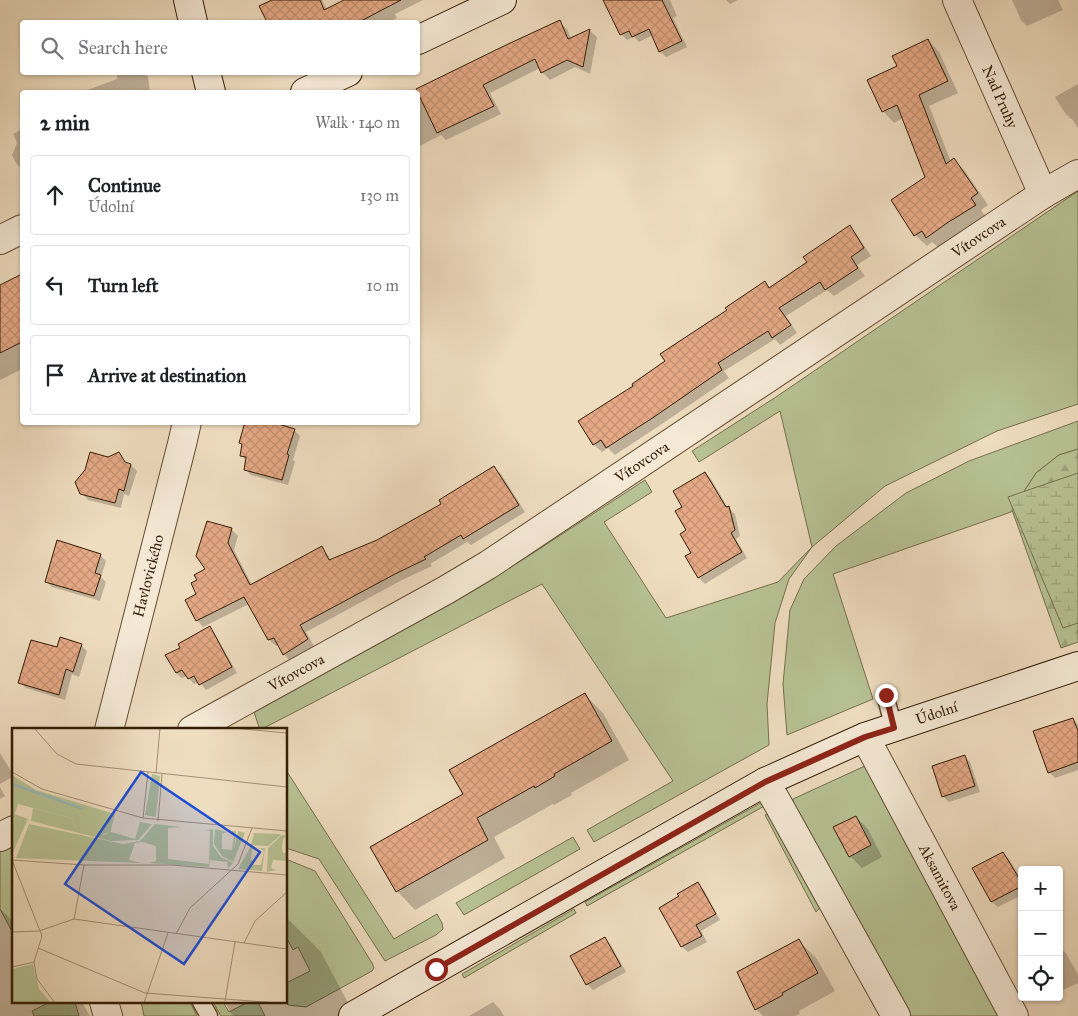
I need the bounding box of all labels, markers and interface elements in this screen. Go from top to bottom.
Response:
search box [20,20,420,75]
icon: search [38,34,66,62]
text: Search here [78,36,168,59]
street label: Nad Pruhy [978,63,1022,132]
text: 2 min [40,110,90,136]
text: Walk · 140 m [315,113,400,132]
text: Continue [88,174,161,197]
icon: ahead [41,181,69,209]
text: 130 m [360,186,399,205]
text: Údolní [88,197,134,216]
street label: Vítovcova [947,212,1010,262]
icon: left [41,271,69,299]
text: Turn left [88,274,158,297]
text: 10 m [367,276,399,295]
icon: arrive [41,361,69,389]
text: Arrive at destination [88,364,246,387]
street label: Vítovcova [611,437,673,487]
street label: Havlovického [129,532,168,619]
street label: Vítovcova [264,650,328,696]
route end [875,684,898,707]
street label: Údolní [913,698,961,728]
inset map [12,728,288,1004]
street label: Aksamitova [915,840,965,914]
map controls [1018,866,1063,1001]
button: + [1018,866,1063,911]
button: − [1018,911,1063,956]
button: locate [1018,956,1063,1001]
route start [425,958,448,981]

